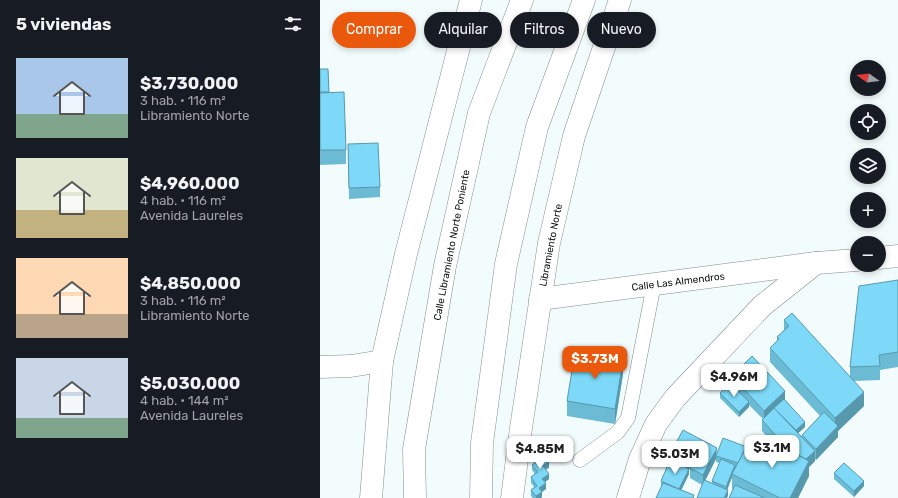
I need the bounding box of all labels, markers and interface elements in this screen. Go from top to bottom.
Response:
chip: Comprar [332,12,416,48]
chip: Alquilar [424,12,502,48]
chip: Filtros [510,12,579,48]
chip: Nuevo [587,12,656,48]
icon: filters [282,13,304,35]
text: 5 viviendas [16,14,111,34]
north arrow [850,60,886,96]
map controls [850,60,886,272]
text: $3,730,000 [140,73,238,93]
icon: home [48,74,96,122]
text: 3 hab. · 116 m² [140,93,226,108]
button: locate [850,104,886,140]
text: Libramiento Norte [140,108,250,123]
button: layers [850,148,886,184]
street label: Calle Libramiento Norte Poniente [431,168,473,322]
text: $4,960,000 [140,173,240,193]
icon: home [48,174,96,222]
button: + [850,192,886,228]
text: 4 hab. · 116 m² [140,193,226,208]
street label: Libramiento Norte [537,202,565,288]
text: Avenida Laureles [140,208,243,223]
button: − [850,236,886,272]
street label: Calle Las Almendros [631,270,725,294]
text: $4,850,000 [140,273,241,293]
icon: home [48,274,96,322]
text: 3 hab. · 116 m² [140,293,226,308]
text: Libramiento Norte [140,308,250,323]
pin: $3.73M [562,346,628,380]
text: $3.73M [571,351,619,366]
pin: $4.96M [701,364,767,398]
text: $4.96M [710,369,758,384]
text: $5,030,000 [140,373,240,393]
icon: home [48,374,96,422]
text: 4 hab. · 144 m² [140,393,229,408]
text: Avenida Laureles [140,408,243,423]
pin: $3.1M [744,435,800,469]
pin: $4.85M [507,436,573,470]
text: $3.1M [753,440,791,455]
text: $4.85M [515,441,565,456]
pin: $5.03M [642,441,708,475]
text: $5.03M [651,446,699,461]

